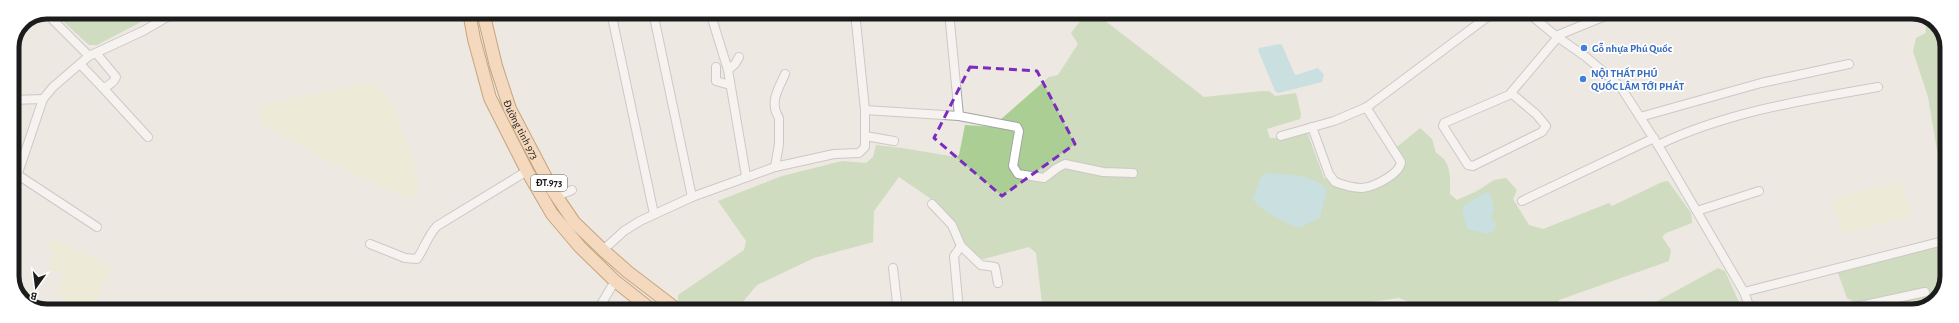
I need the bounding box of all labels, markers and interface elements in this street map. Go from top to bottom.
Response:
place label: Gỗ nhựa Phú Quốc [1592,42,1673,55]
marker: Gỗ nhựa Phú Quốc [1579,43,1589,53]
place label: NỘI THẤT PHÚ QUỐC LÂM TỚI PHÁT [1591,66,1685,93]
marker: NỘI THẤT PHÚ QUỐC LÂM TỚI PHÁT [1578,74,1588,84]
street label: Đường tỉnh 973 [502,98,541,161]
road number: ĐT.973 [531,175,567,191]
north arrow [16,267,56,307]
text: B [29,290,38,302]

